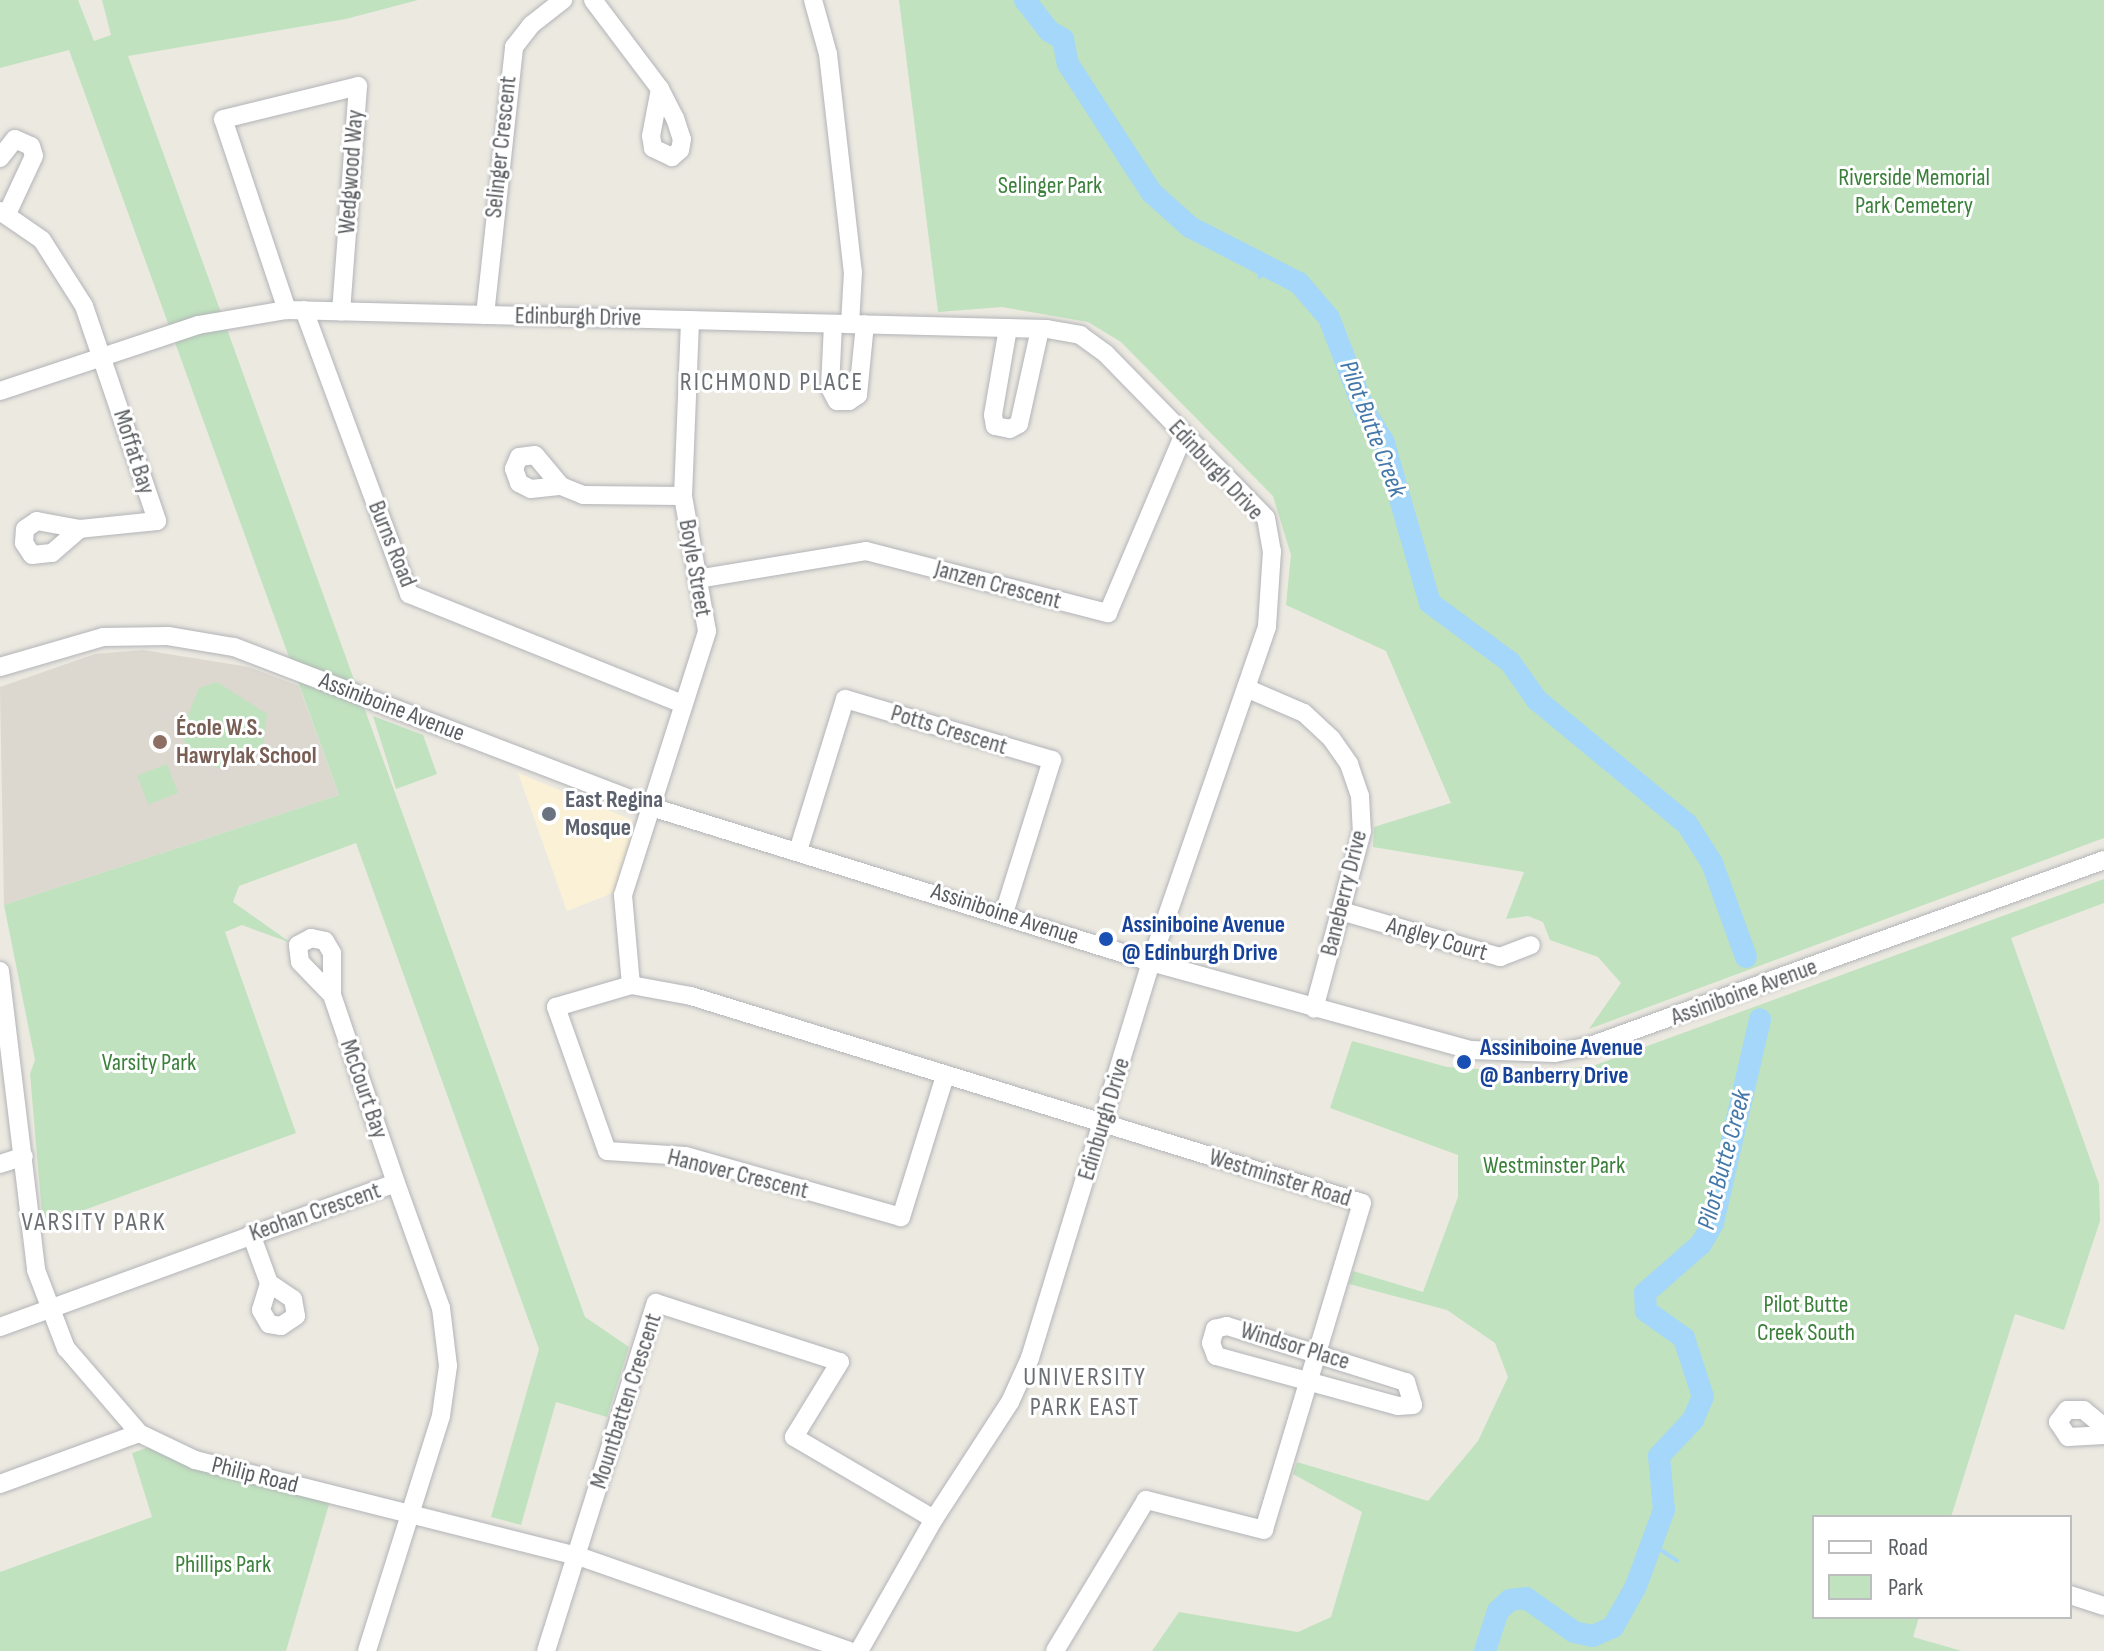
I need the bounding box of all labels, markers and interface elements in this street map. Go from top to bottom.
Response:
street label: Selinger Crescent [479,75,523,219]
street label: Wedgwood Way [332,109,370,235]
park label: Riverside Memorial Park Cemetery [1838,164,1990,220]
park label: Selinger Park [998,172,1102,200]
street label: Edinburgh Drive [515,302,641,332]
water label: Pilot Butte Creek [1332,356,1412,502]
district label: RICHMOND PLACE [680,367,864,399]
street label: Moffat Bay [107,406,161,498]
street label: Edinburgh Drive [1162,414,1270,526]
street label: Burns Road [362,497,422,591]
street label: Boyle Street [672,517,718,619]
street label: Janzen Crescent [932,554,1064,616]
street label: Assiniboine Avenue [315,666,469,748]
street label: Potts Crescent [887,699,1011,761]
place label: École W.S. Hawrylak School [176,714,317,770]
marker: École W.S. Hawrylak School [151,733,169,751]
place label: East Regina Mosque [565,786,663,842]
marker: East Regina Mosque [540,805,558,823]
street label: Baneberry Drive [1314,827,1374,959]
street label: Assiniboine Avenue [928,877,1082,951]
place label: Assiniboine Avenue @ Edinburgh Drive [1122,911,1285,967]
street label: Angley Court [1383,911,1491,967]
marker: Assiniboine Avenue @ Edinburgh Drive [1097,930,1115,948]
street label: Assiniboine Avenue [1667,952,1821,1032]
place label: Assiniboine Avenue @ Banberry Drive [1480,1034,1643,1090]
street label: McCourt Bay [334,1036,394,1142]
park label: Varsity Park [102,1049,196,1077]
marker: Assiniboine Avenue @ Banberry Drive [1455,1053,1473,1071]
street label: Edinburgh Drive [1072,1054,1136,1184]
water label: Pilot Butte Creek [1691,1087,1759,1233]
street label: Hanover Crescent [665,1143,811,1205]
street label: Westminster Road [1205,1143,1355,1213]
park label: Westminster Park [1483,1152,1625,1180]
street label: Keohan Crescent [246,1176,384,1248]
district label: VARSITY PARK [21,1207,167,1239]
park label: Pilot Butte Creek South [1757,1291,1855,1347]
street label: Mountbatten Crescent [584,1310,668,1492]
street label: Windsor Place [1237,1316,1353,1376]
district label: UNIVERSITY PARK EAST [1023,1362,1147,1424]
street label: Philip Road [209,1450,301,1500]
legend [1812,1515,2072,1619]
text: Road [1888,1533,1928,1562]
park label: Phillips Park [175,1551,271,1579]
text: Park [1888,1573,1923,1602]

